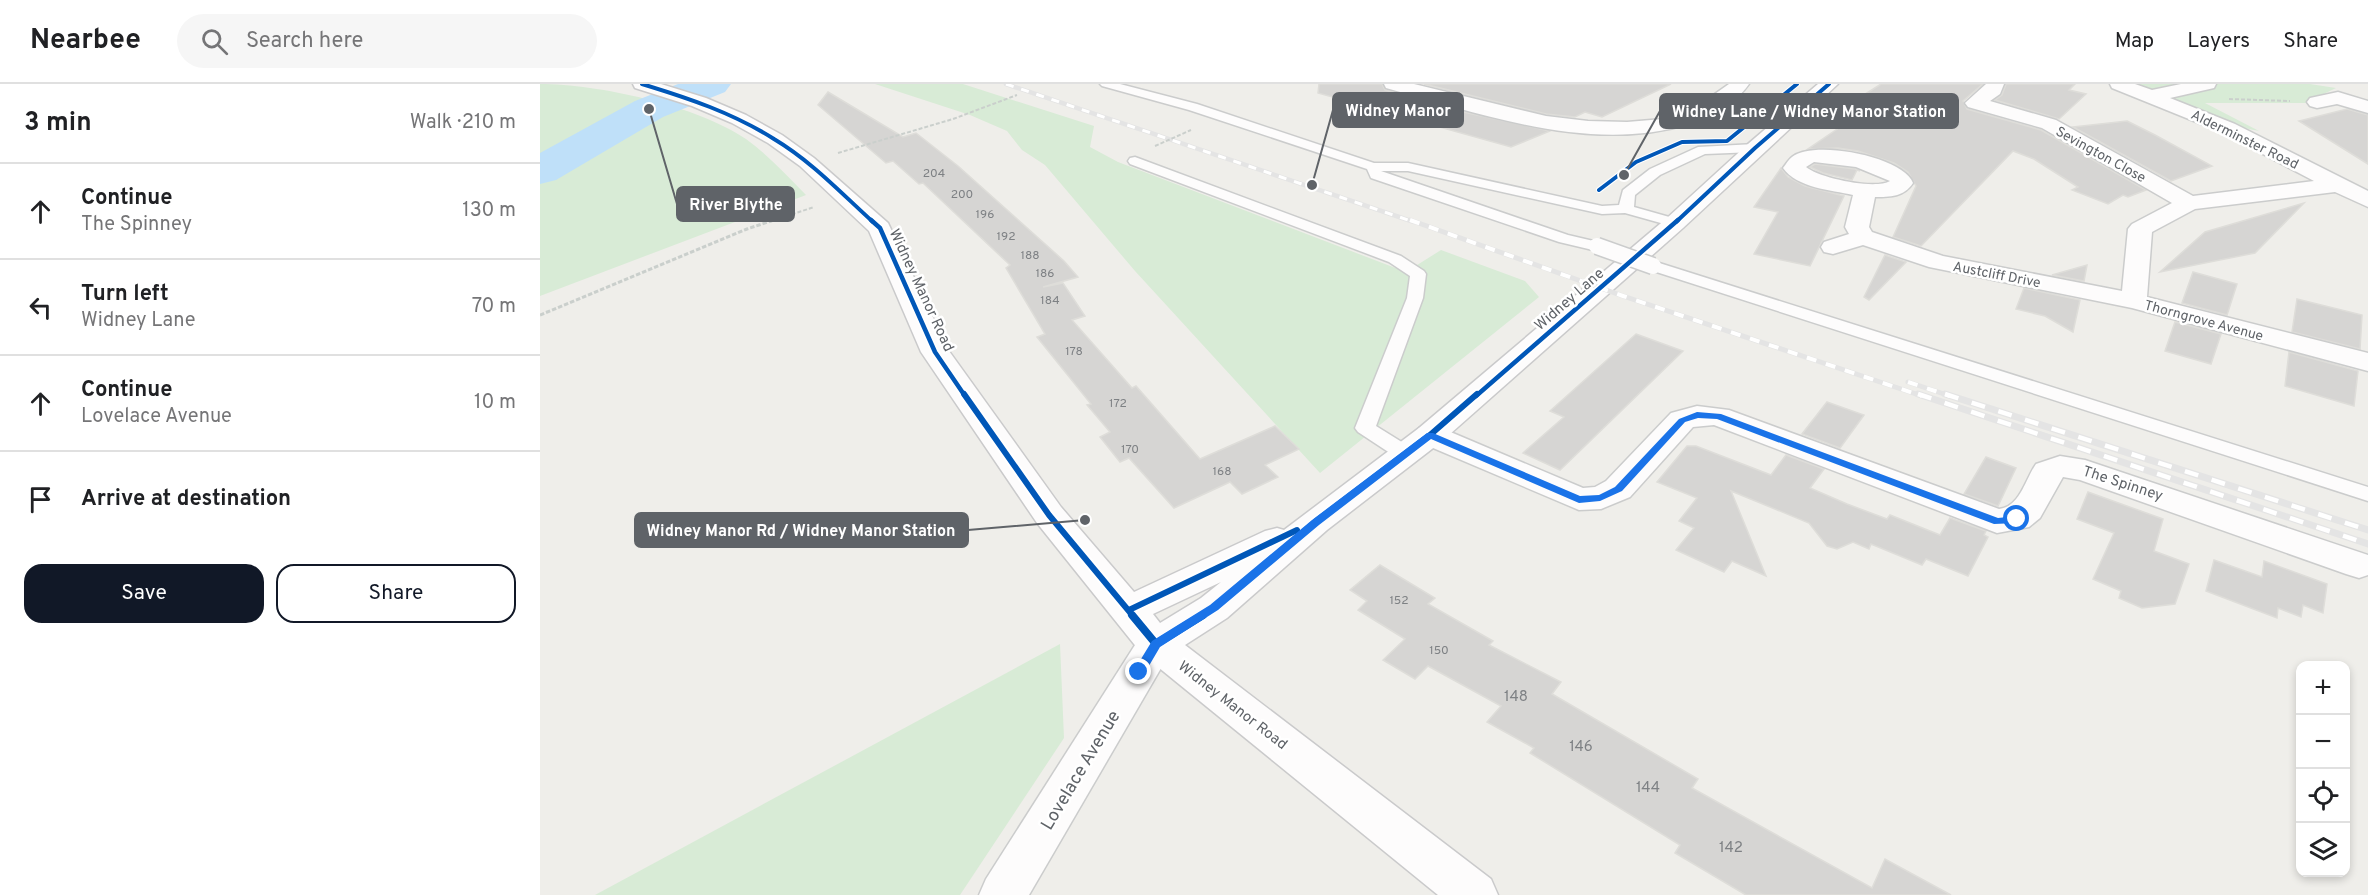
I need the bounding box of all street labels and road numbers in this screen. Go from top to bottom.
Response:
street label: Alderminster Road [2188,107,2301,174]
street label: Sevington Close [2052,124,2148,187]
street label: Widney Manor Road [884,226,957,355]
street label: Austcliff Drive [1951,259,2042,292]
street label: Widney Lane [1531,265,1609,335]
street label: Thorngrove Avenue [2142,297,2265,346]
street label: The Spinney [2080,463,2165,506]
street label: Widney Manor Road [1174,658,1291,755]
street label: Lovelace Avenue [1036,707,1126,835]

